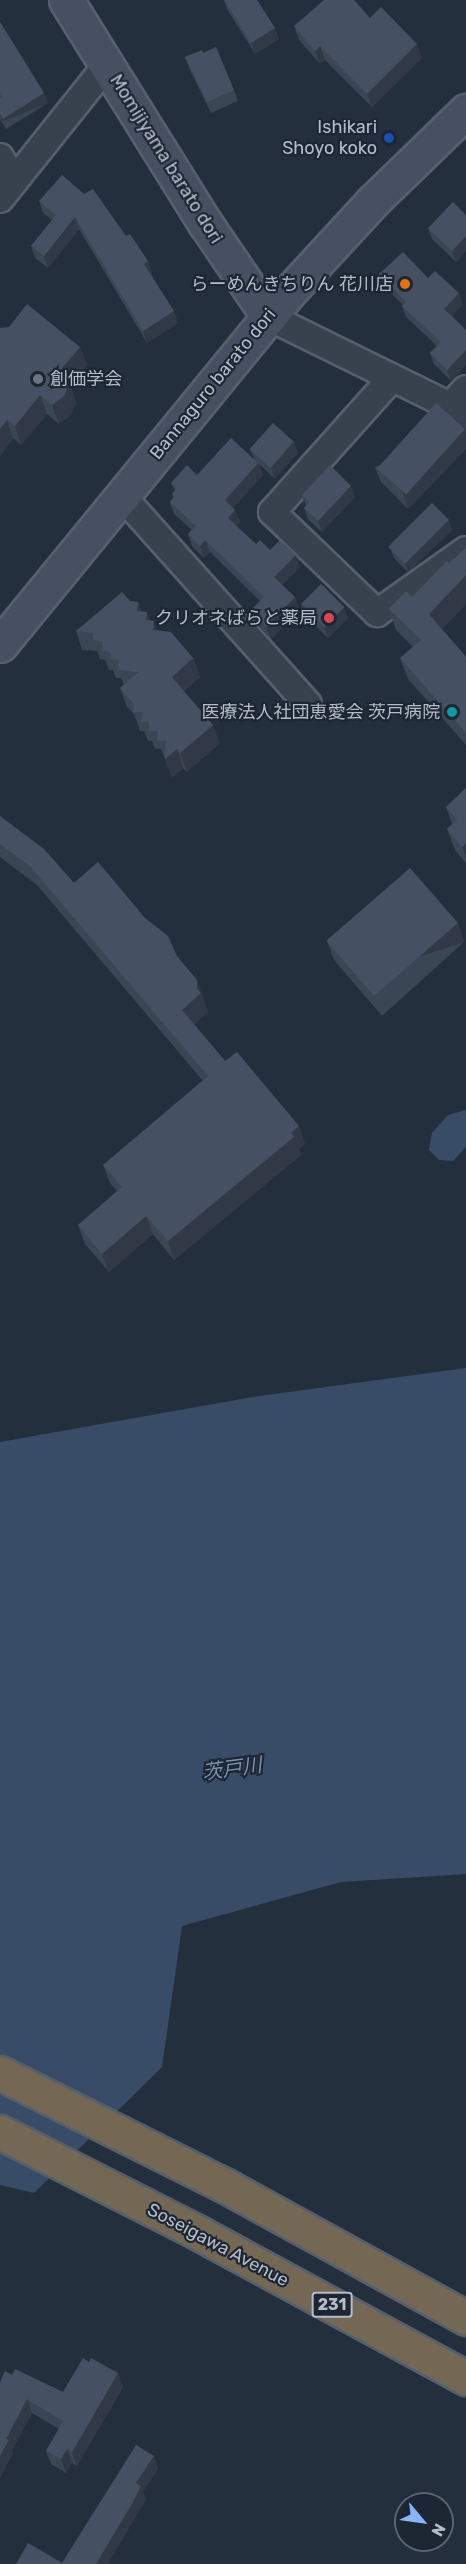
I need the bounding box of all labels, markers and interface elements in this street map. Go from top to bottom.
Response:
street label: Momijiyama barato dori [105,71,227,247]
place label: Ishikari Shoyo koko [282,117,377,160]
marker: Ishikari Shoyo koko [382,131,396,145]
place label: らーめんきちりん 花川店 [191,273,393,295]
marker: らーめんきちりん 花川店 [398,277,412,291]
street label: Bannaguro barato dori [145,304,281,464]
place label: 創価学会 [50,368,122,390]
marker: 創価学会 [31,372,45,386]
place label: クリオネばらと薬局 [155,607,317,629]
marker: クリオネばらと薬局 [322,611,336,625]
place label: 医療法人社団恵愛会 茨戸病院 [202,701,440,723]
marker: 医療法人社団恵愛会 茨戸病院 [445,705,459,719]
water label: 茨戸川 [201,1753,263,1785]
street label: Soseigawa Avenue [143,2199,293,2291]
road number: 231 [311,2292,353,2318]
north arrow [394,2492,454,2552]
text: N [427,2520,450,2540]

